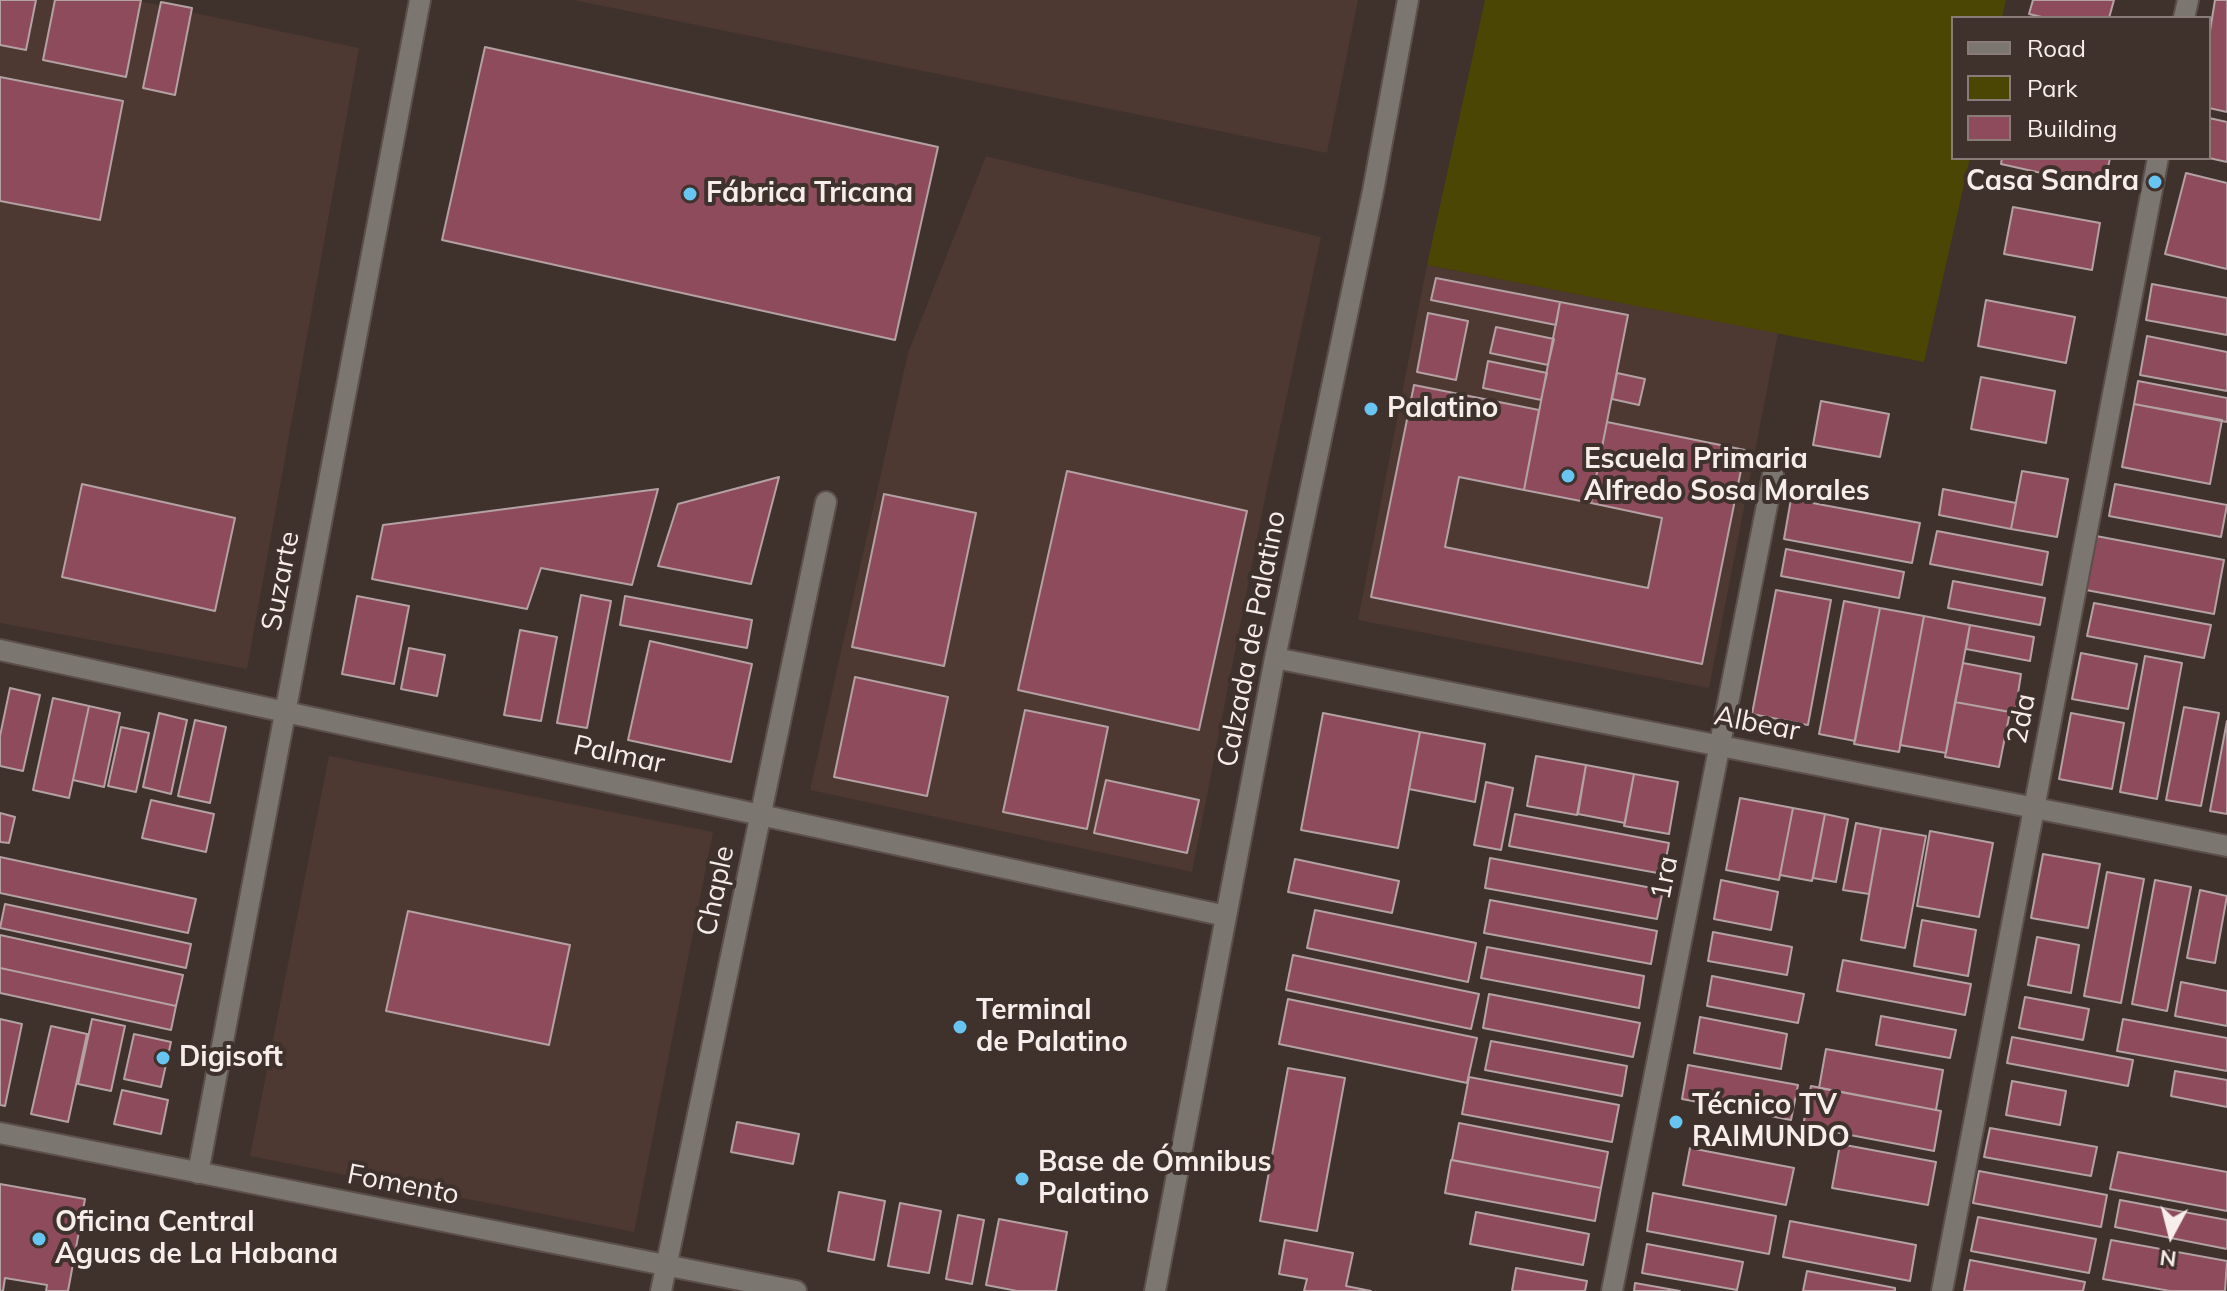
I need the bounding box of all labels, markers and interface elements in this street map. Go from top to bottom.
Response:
legend [1951,16,2211,160]
text: Road [2027,33,2086,63]
text: Park [2027,73,2078,103]
text: Building [2027,113,2117,143]
place label: Casa Sandra [1966,165,2139,199]
marker: Casa Sandra [2146,173,2164,191]
place label: Fábrica Tricana [706,177,913,211]
marker: Fábrica Tricana [681,185,699,203]
place label: Palatino [1387,392,1498,426]
marker: Palatino [1362,400,1380,418]
place label: Escuela Primaria Alfredo Sosa Morales [1584,443,1870,509]
marker: Escuela Primaria Alfredo Sosa Morales [1559,467,1577,485]
street label: Calzada de Palatino [1211,508,1293,770]
street label: Suzarte [255,528,307,634]
street label: 2da [2001,691,2043,747]
street label: Albear [1711,699,1803,749]
street label: Palmar [570,729,668,781]
street label: Chaple [690,843,742,939]
street label: 1ra [1644,853,1686,903]
place label: Terminal de Palatino [976,994,1128,1060]
marker: Terminal de Palatino [951,1018,969,1036]
place label: Digisoft [179,1041,283,1075]
marker: Digisoft [154,1049,172,1067]
place label: Técnico TV RAIMUNDO [1692,1089,1850,1155]
marker: Técnico TV RAIMUNDO [1667,1113,1685,1131]
place label: Base de Ómnibus Palatino [1038,1146,1272,1212]
street label: Fomento [344,1158,462,1212]
marker: Base de Ómnibus Palatino [1013,1170,1031,1188]
north arrow [2131,1195,2211,1275]
place label: Oficina Central Aguas de La Habana [55,1206,338,1272]
marker: Oficina Central Aguas de La Habana [30,1230,48,1248]
text: N [2158,1244,2178,1274]

